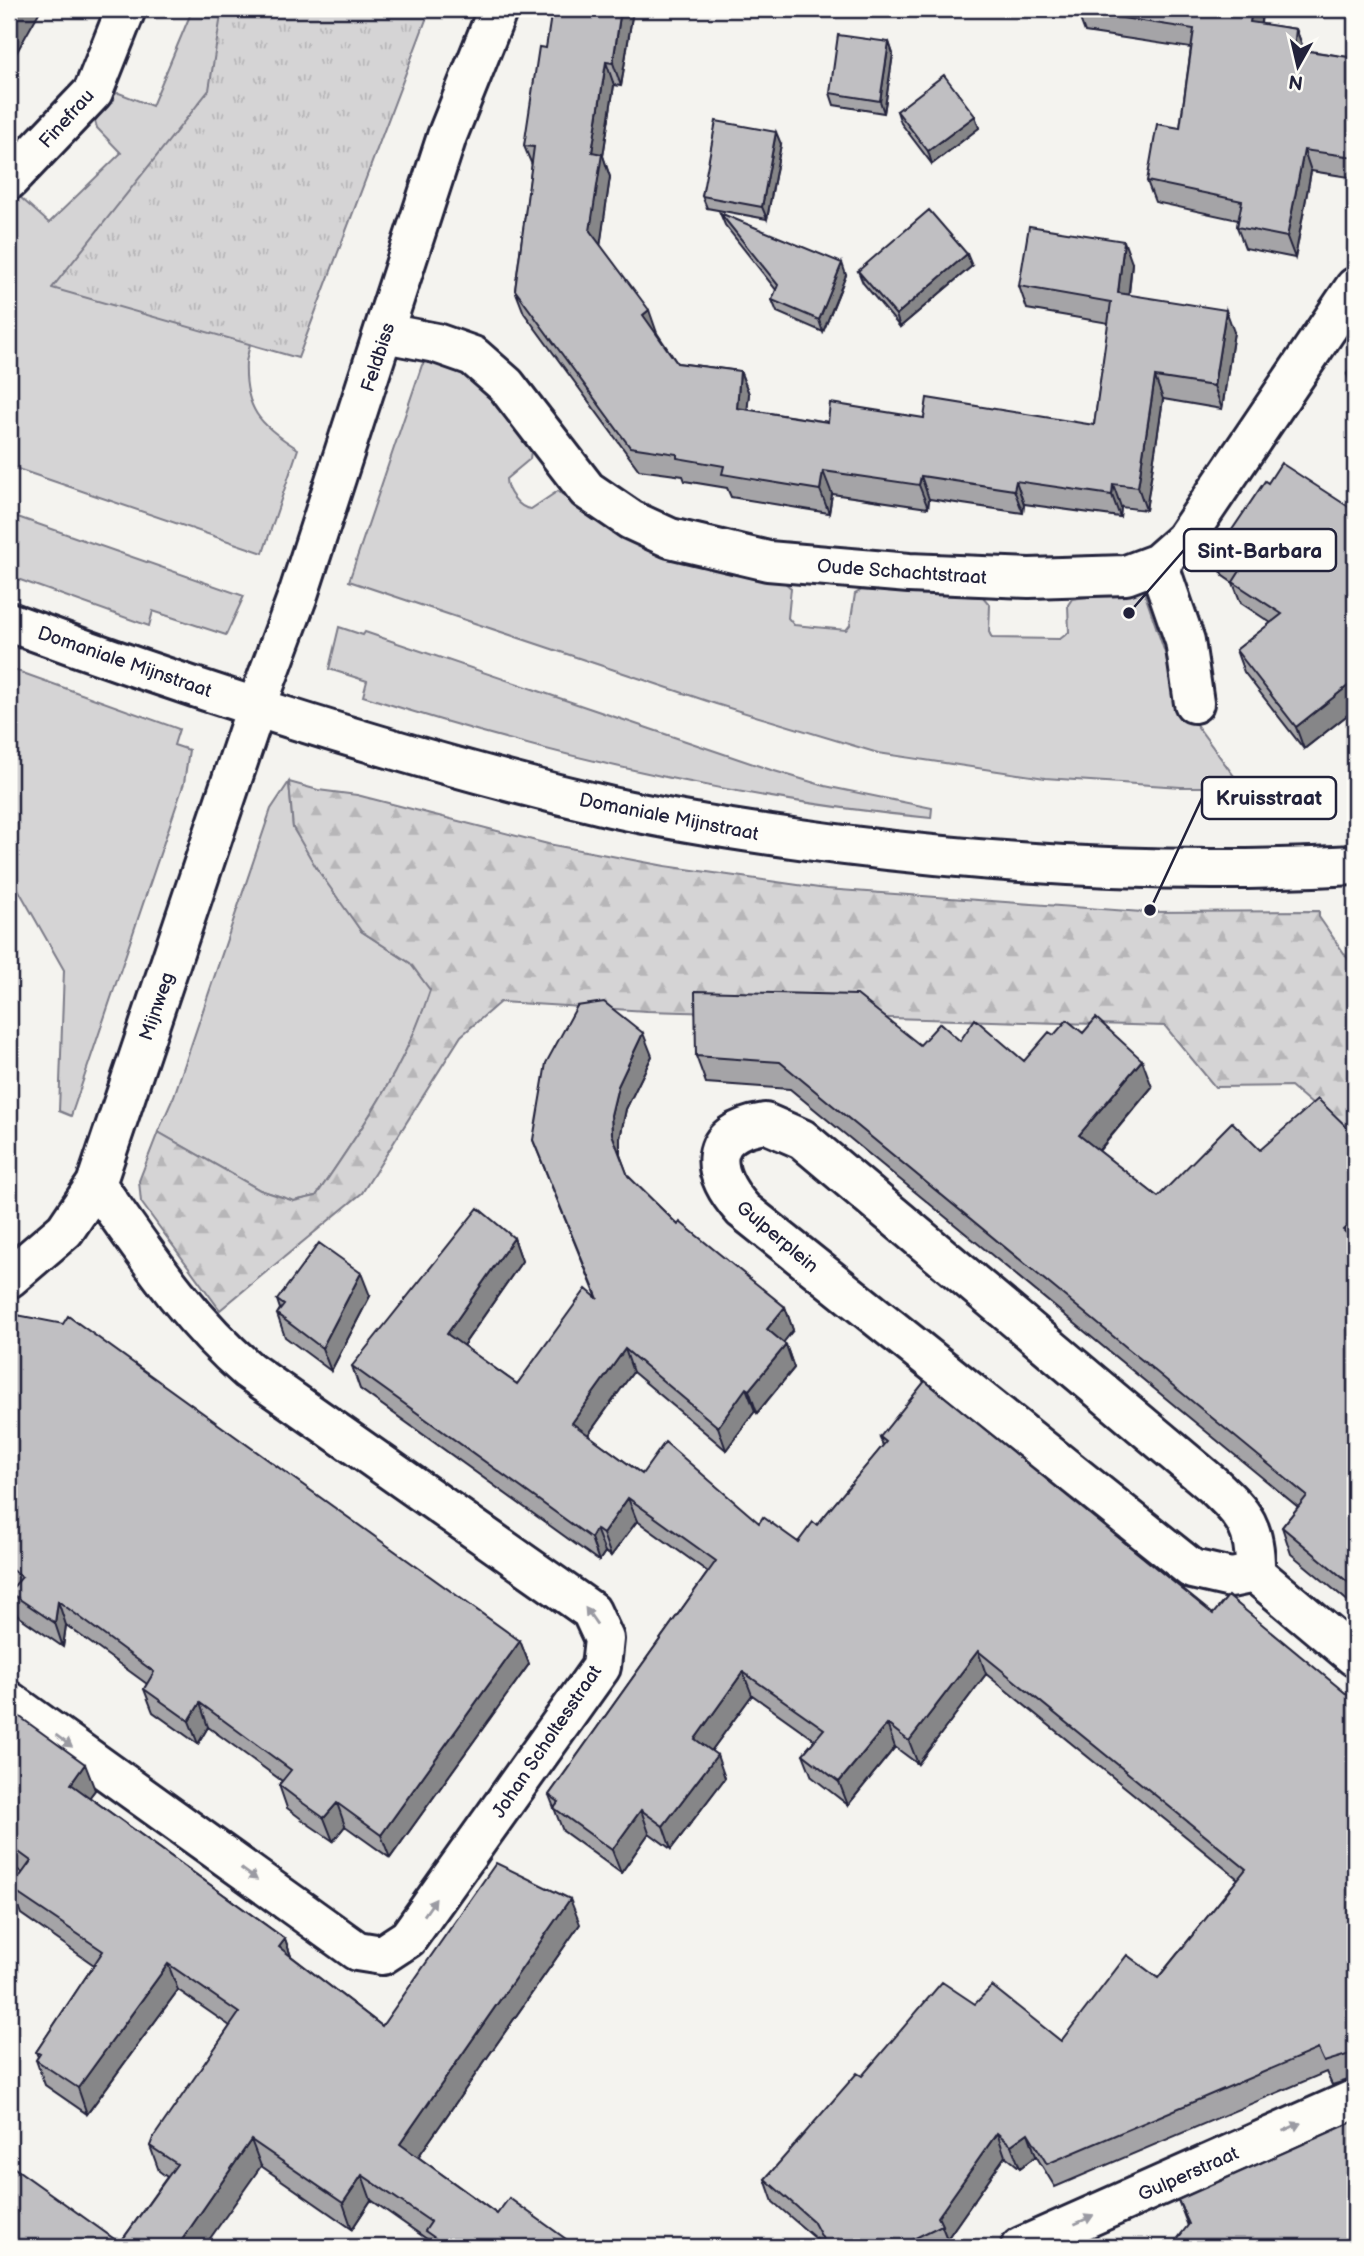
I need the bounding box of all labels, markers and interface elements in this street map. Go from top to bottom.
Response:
north arrow [1262,32,1332,102]
text: N [1287,69,1305,94]
street label: Finefrau [35,85,100,153]
street label: Feldbiss [357,320,400,395]
callout: Sint-Barbara [1184,529,1336,571]
text: Sint-Barbara [1198,539,1322,564]
street label: Oude Schachtstraat [816,555,988,590]
street label: Domaniale Mijnstraat [35,622,215,703]
callout: Kruisstraat [1202,777,1336,819]
text: Kruisstraat [1216,786,1322,811]
street label: Domaniale Mijnstraat [577,789,761,846]
street label: Mijnweg [135,969,180,1044]
street label: Gulperplein [731,1196,823,1278]
one-way arrow [584,1606,598,1625]
street label: Johan Scholtesstraat [488,1661,607,1823]
one-way arrow [55,1734,73,1748]
one-way arrow [240,1867,258,1881]
one-way arrow [423,1898,437,1916]
one-way arrow [1281,2121,1302,2132]
street label: Gulperstraat [1135,2142,1242,2207]
one-way arrow [1073,2214,1094,2225]

